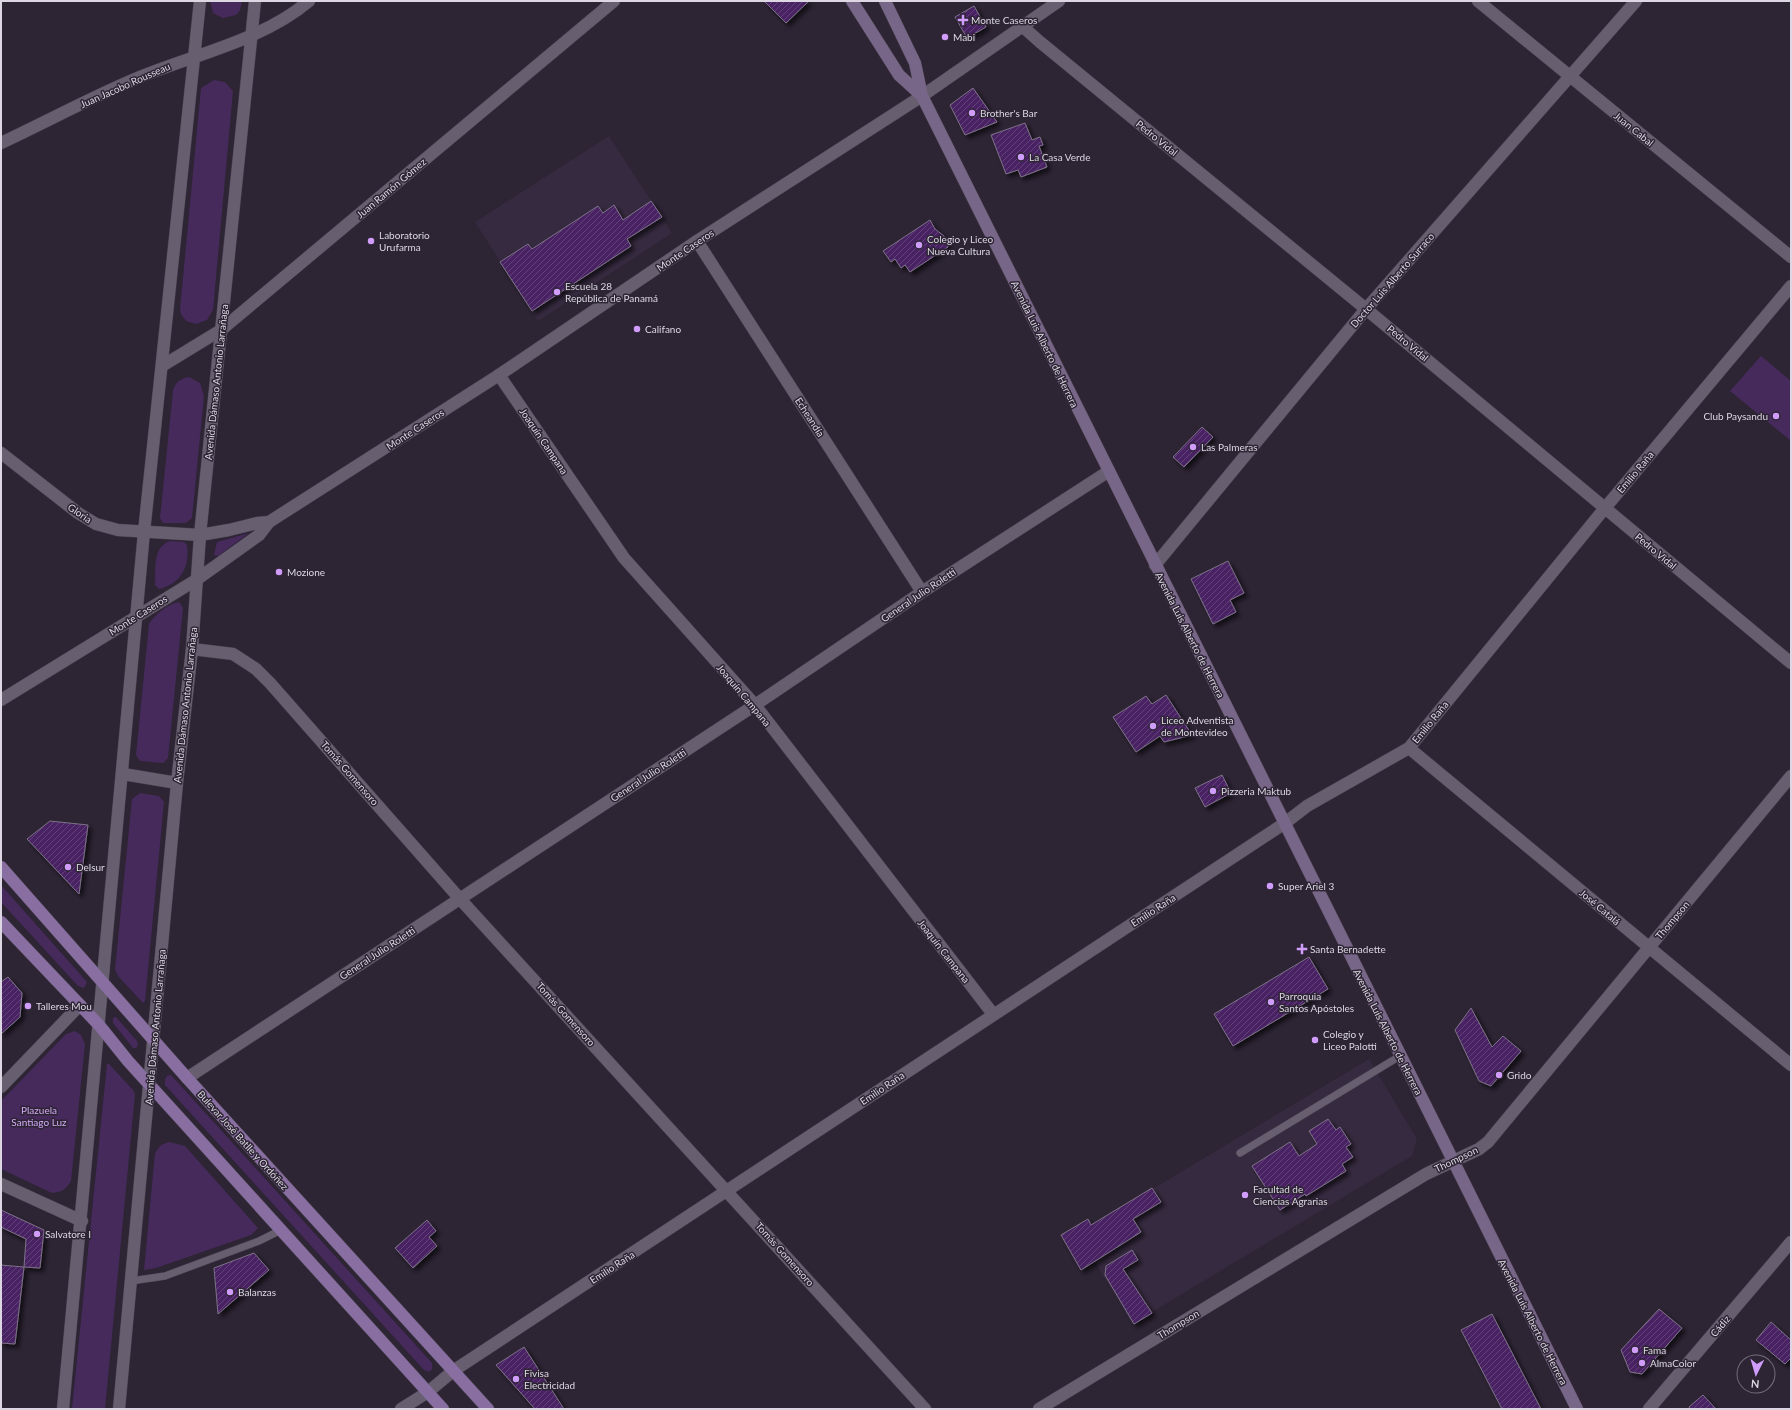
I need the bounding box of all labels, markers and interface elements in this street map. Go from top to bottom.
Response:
place label: Monte Caseros [971,14,1037,26]
marker: Monte Caseros [958,15,968,25]
place label: Mabi [953,31,975,43]
marker: Mabi [940,32,950,42]
street label: Juan Jacobo Rousseau [78,60,172,110]
place label: Brother's Bar [980,107,1038,119]
marker: Brother's Bar [967,108,977,118]
street label: Juan Cabal [1612,109,1656,149]
street label: Pedro Vidal [1134,118,1180,158]
place label: La Casa Verde [1029,151,1090,163]
marker: La Casa Verde [1016,152,1026,162]
street label: Juan Ramón Gómez [354,155,429,221]
street label: Monte Caseros [654,226,716,274]
place label: Laboratorio Urufarma [379,229,430,253]
street label: Doctor Luis Alberto Surraco [1348,230,1437,330]
place label: Colegio y Liceo Nueva Cultura [927,233,993,257]
marker: Laboratorio Urufarma [366,236,376,246]
marker: Colegio y Liceo Nueva Cultura [914,240,924,250]
street label: Avenida Luis Alberto de Herrera [1009,279,1081,409]
place label: Escuela 28 República de Panamá [565,280,658,304]
marker: Escuela 28 República de Panamá [552,287,562,297]
street label: Avenida Dámaso Antonio Larrañaga [202,304,230,460]
street label: Pedro Vidal [1385,322,1431,364]
place label: Califano [645,323,681,335]
marker: Califano [632,324,642,334]
street label: Echeandía [793,395,827,439]
street label: Monte Caseros [384,406,446,452]
street label: Joaquín Campana [517,406,571,476]
place label: Club Paysandu [1703,410,1768,422]
marker: Club Paysandu [1771,411,1781,421]
place label: Las Palmeras [1201,441,1258,453]
marker: Las Palmeras [1188,442,1198,452]
street label: Emilio Raña [1614,449,1656,495]
street label: Gloria [66,501,94,525]
street label: Pedro Vidal [1633,530,1679,572]
street label: General Julio Roletti [878,565,958,625]
place label: Mozione [287,566,325,578]
marker: Mozione [274,567,284,577]
street label: Avenida Luis Alberto de Herrera [1153,570,1227,700]
street label: Monte Caseros [107,592,169,638]
street label: Avenida Dámaso Antonio Larrañaga [171,627,199,783]
street label: Joaquín Campana [715,661,773,729]
street label: Emilio Raña [1409,698,1451,746]
place label: Liceo Adventista de Montevideo [1161,714,1234,738]
marker: Liceo Adventista de Montevideo [1148,721,1158,731]
street label: Tomás Gomensoro [319,738,381,808]
street label: General Julio Roletti [608,746,688,804]
place label: Pizzeria Maktub [1221,785,1292,797]
marker: Pizzeria Maktub [1208,786,1218,796]
place label: Delsur [76,861,105,873]
marker: Delsur [63,862,73,872]
place label: Super Ariel 3 [1278,880,1334,892]
marker: Super Ariel 3 [1265,881,1275,891]
street label: José Catalá [1577,887,1623,927]
street label: Emilio Raña [1128,891,1178,929]
street label: Thompson [1652,898,1692,942]
street label: Joaquín Campana [915,917,973,985]
street label: General Julio Roletti [337,924,417,982]
place label: Santa Bernadette [1310,943,1386,955]
marker: Santa Bernadette [1297,944,1307,954]
street label: Avenida Dámaso Antonio Larrañaga [142,949,168,1105]
street label: Avenida Luis Alberto de Herrera [1351,967,1425,1097]
street label: Tomás Gomensoro [534,980,598,1049]
place label: Parroquia Santos Apóstoles [1279,990,1354,1014]
marker: Parroquia Santos Apóstoles [1266,997,1276,1007]
place label: Talleres Mou [36,1000,92,1012]
marker: Talleres Mou [23,1001,33,1011]
place label: Colegio y Liceo Palotti [1323,1028,1377,1052]
marker: Colegio y Liceo Palotti [1310,1035,1320,1045]
street label: Emilio Raña [858,1069,907,1107]
place label: Grido [1507,1069,1532,1081]
marker: Grido [1494,1070,1504,1080]
street label: Bulevar José Batlle y Ordóñez [195,1088,291,1193]
park label: Plazuela Santiago Luz [11,1104,67,1128]
street label: Thompson [1432,1143,1480,1175]
place label: Facultad de Ciencias Agrarias [1253,1183,1327,1207]
marker: Facultad de Ciencias Agrarias [1240,1190,1250,1200]
street label: Tomás Gomensoro [753,1220,817,1289]
place label: Salvatore I [45,1228,91,1240]
marker: Salvatore I [32,1229,42,1239]
street label: Emilio Raña [587,1248,637,1286]
street label: Avenida Luis Alberto de Herrera [1496,1257,1570,1387]
place label: Balanzas [238,1286,276,1298]
marker: Balanzas [225,1287,235,1297]
street label: Thompson [1155,1307,1201,1341]
street label: Cádiz [1708,1313,1733,1339]
place label: Fama [1643,1344,1666,1356]
marker: Fama [1630,1345,1640,1355]
north arrow [1736,1354,1776,1394]
place label: AlmaColor [1650,1357,1696,1369]
marker: AlmaColor [1637,1358,1647,1368]
place label: Fivisa Electricidad [524,1367,575,1391]
marker: Fivisa Electricidad [511,1374,521,1384]
text: N [1750,1378,1760,1391]

